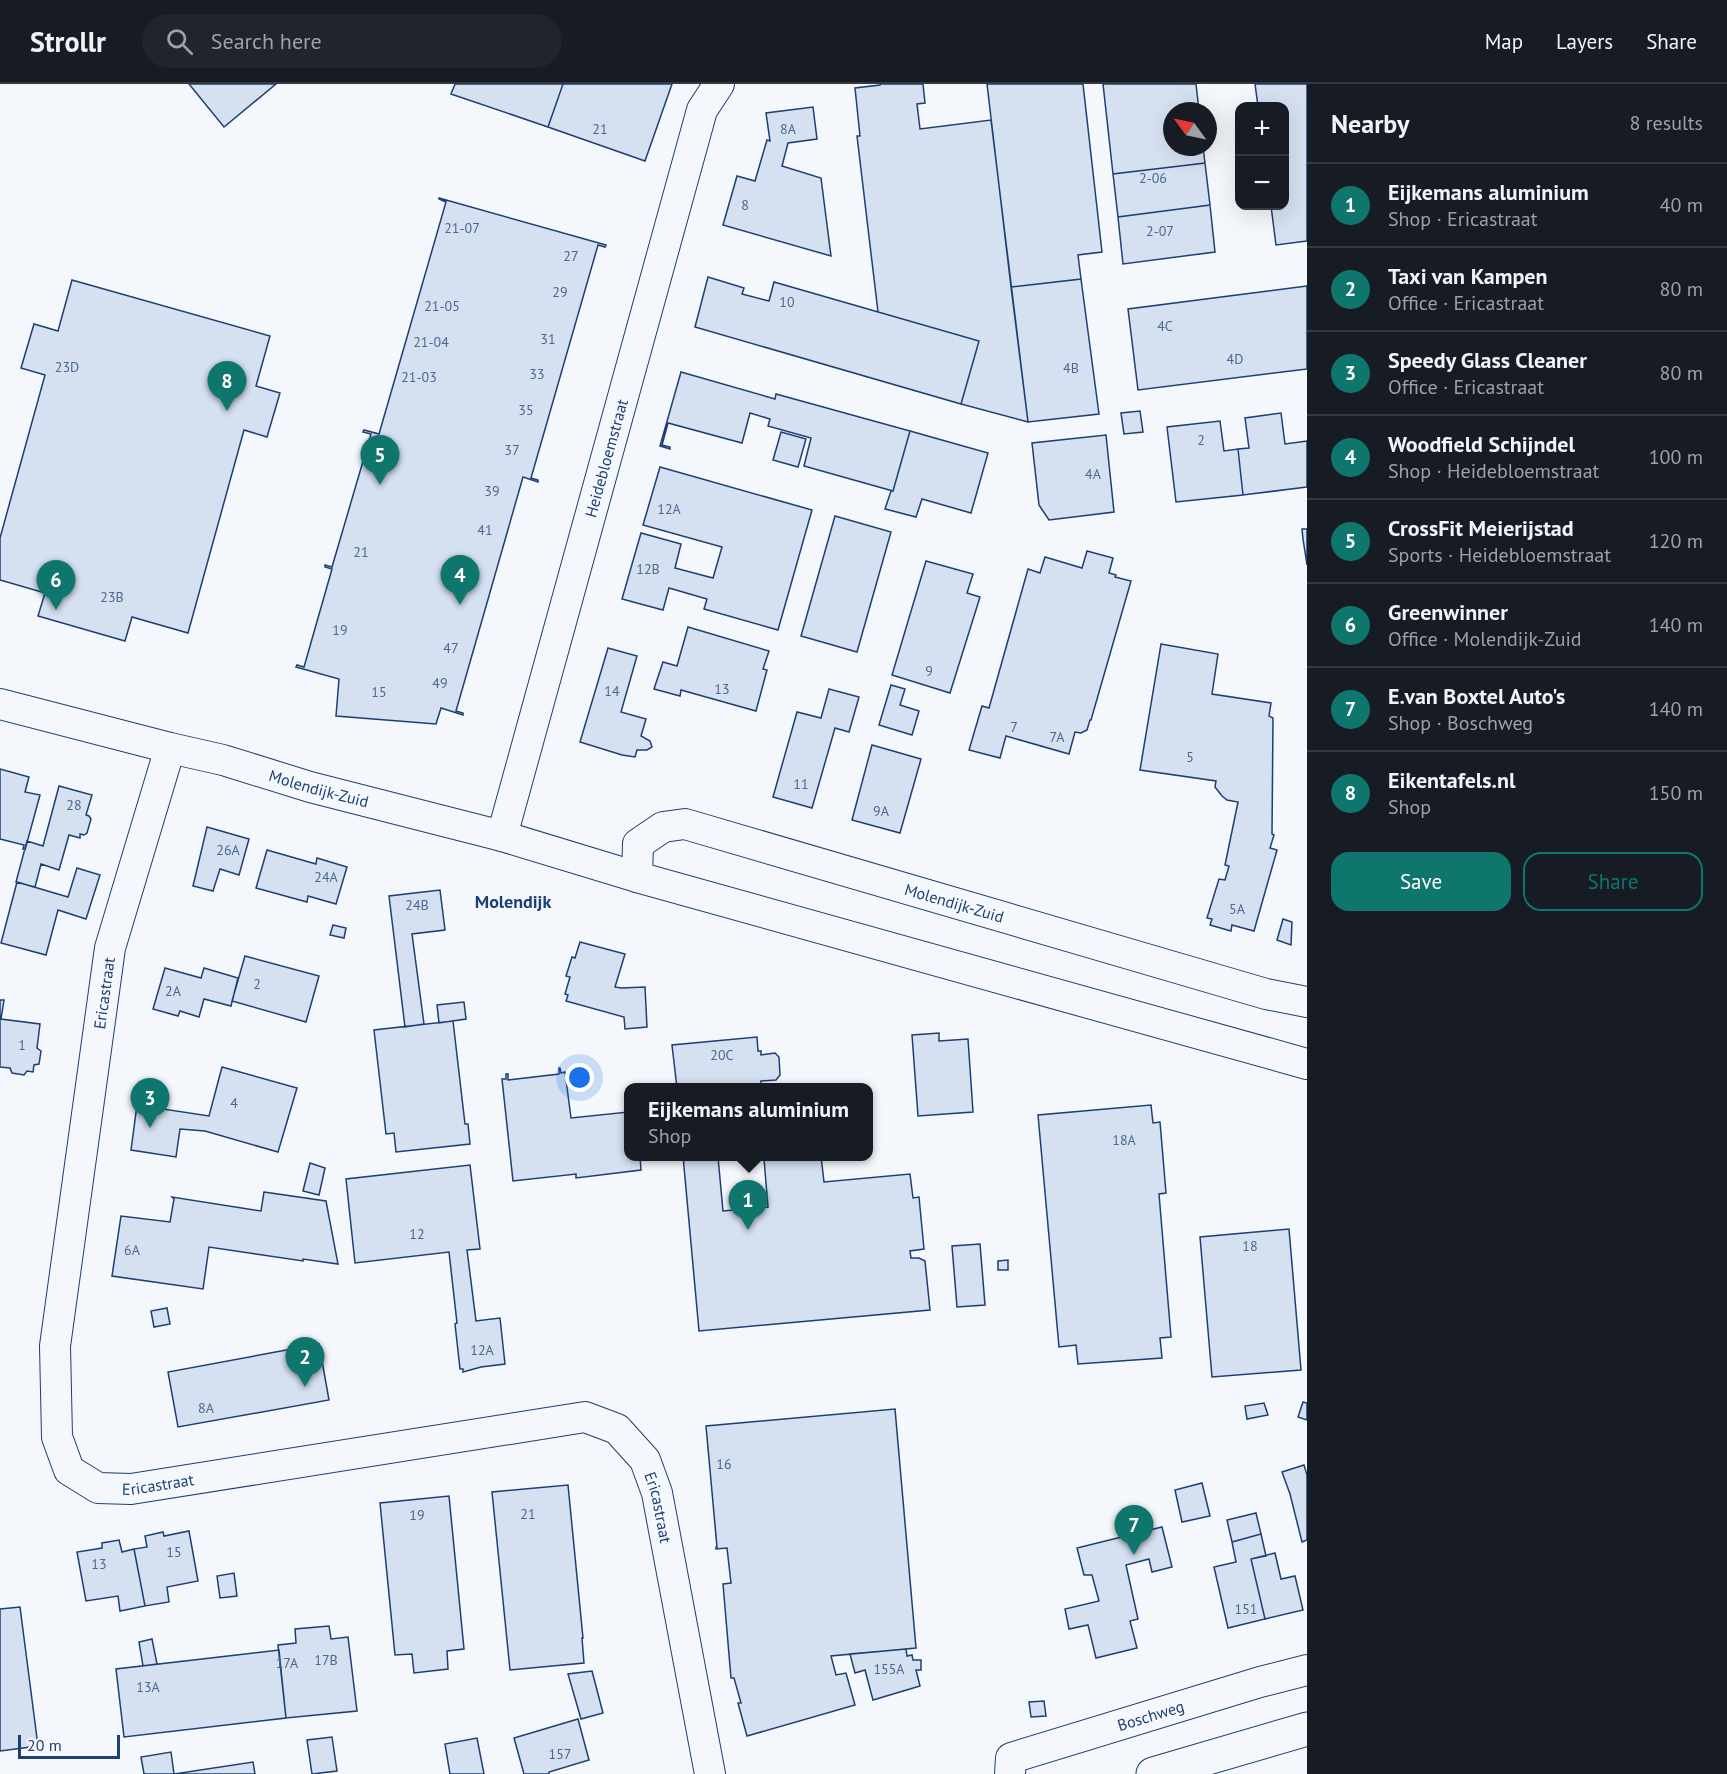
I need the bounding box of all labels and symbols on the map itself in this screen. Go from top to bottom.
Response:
north arrow [1163,102,1217,156]
house number: 21 [592,120,608,138]
house number: 8A [780,120,797,138]
house number: 2-06 [1139,169,1167,187]
house number: 8 [741,196,749,214]
house number: 21-07 [444,219,480,237]
house number: 2-07 [1146,222,1174,240]
house number: 27 [563,247,579,265]
house number: 29 [552,283,568,301]
house number: 10 [779,293,795,311]
house number: 21-05 [424,297,460,315]
house number: 4C [1157,317,1173,335]
house number: 31 [540,330,556,348]
house number: 21-04 [413,333,449,351]
house number: 4D [1227,350,1243,368]
house number: 23D [55,358,79,376]
house number: 4B [1063,359,1079,377]
pin: 8 [208,362,246,411]
house number: 33 [529,365,545,383]
house number: 21-03 [401,368,437,386]
street label: Heidebloemstraat [580,396,632,520]
house number: 35 [518,401,534,419]
house number: 2 [1197,431,1205,449]
pin: 5 [360,436,400,485]
house number: 37 [504,441,520,459]
house number: 4A [1085,465,1102,483]
house number: 39 [484,482,500,500]
house number: 12A [657,500,682,518]
house number: 41 [477,521,493,539]
house number: 21 [353,543,369,561]
pin: 4 [440,556,480,605]
pin: 6 [36,560,76,610]
house number: 12B [636,560,660,578]
house number: 23B [100,588,124,606]
house number: 19 [332,621,348,639]
house number: 47 [443,639,459,657]
house number: 9 [925,662,933,680]
house number: 49 [432,674,448,692]
house number: 13 [714,680,730,698]
house number: 14 [604,682,620,700]
house number: 15 [371,683,387,701]
house number: 7 [1010,718,1018,736]
house number: 7A [1049,728,1065,746]
house number: 5 [1186,748,1194,766]
street label: Molendijk-Zuid [267,765,371,812]
house number: 11 [793,775,809,793]
house number: 28 [66,796,82,814]
house number: 9A [873,802,890,820]
house number: 26A [216,841,241,859]
house number: 24A [314,868,339,886]
street label: Molendijk-Zuid [902,879,1006,927]
district label: Molendijk [475,890,551,913]
house number: 24B [405,896,429,914]
house number: 5A [1229,900,1246,918]
street label: Ericastraat [89,955,119,1030]
house number: 2 [253,975,261,993]
house number: 2A [165,982,182,1000]
house number: 1 [18,1036,26,1054]
house number: 20C [710,1046,734,1064]
your location [565,1063,594,1092]
pin: 3 [130,1078,170,1128]
house number: 4 [230,1094,238,1112]
house number: 18A [1112,1131,1137,1149]
pin: 1 [728,1180,768,1230]
house number: 12 [409,1225,425,1243]
house number: 18 [1242,1237,1258,1255]
house number: 6A [124,1241,141,1259]
pin: 2 [286,1338,324,1387]
house number: 12A [470,1341,495,1359]
house number: 8A [198,1399,215,1417]
house number: 16 [716,1455,732,1473]
street label: Ericastraat [122,1469,196,1499]
street label: Ericastraat [640,1469,676,1545]
house number: 21 [520,1505,536,1523]
house number: 19 [409,1506,425,1524]
pin: 7 [1114,1506,1154,1555]
house number: 15 [166,1543,182,1561]
house number: 13 [91,1555,107,1573]
house number: 151 [1235,1600,1257,1618]
house number: 17B [314,1651,338,1669]
house number: 17A [276,1654,299,1672]
house number: 155A [873,1660,905,1678]
house number: 13A [136,1678,161,1696]
street label: Boschweg [1115,1696,1186,1735]
scale bar [18,1732,120,1760]
house number: 157 [549,1745,571,1763]

